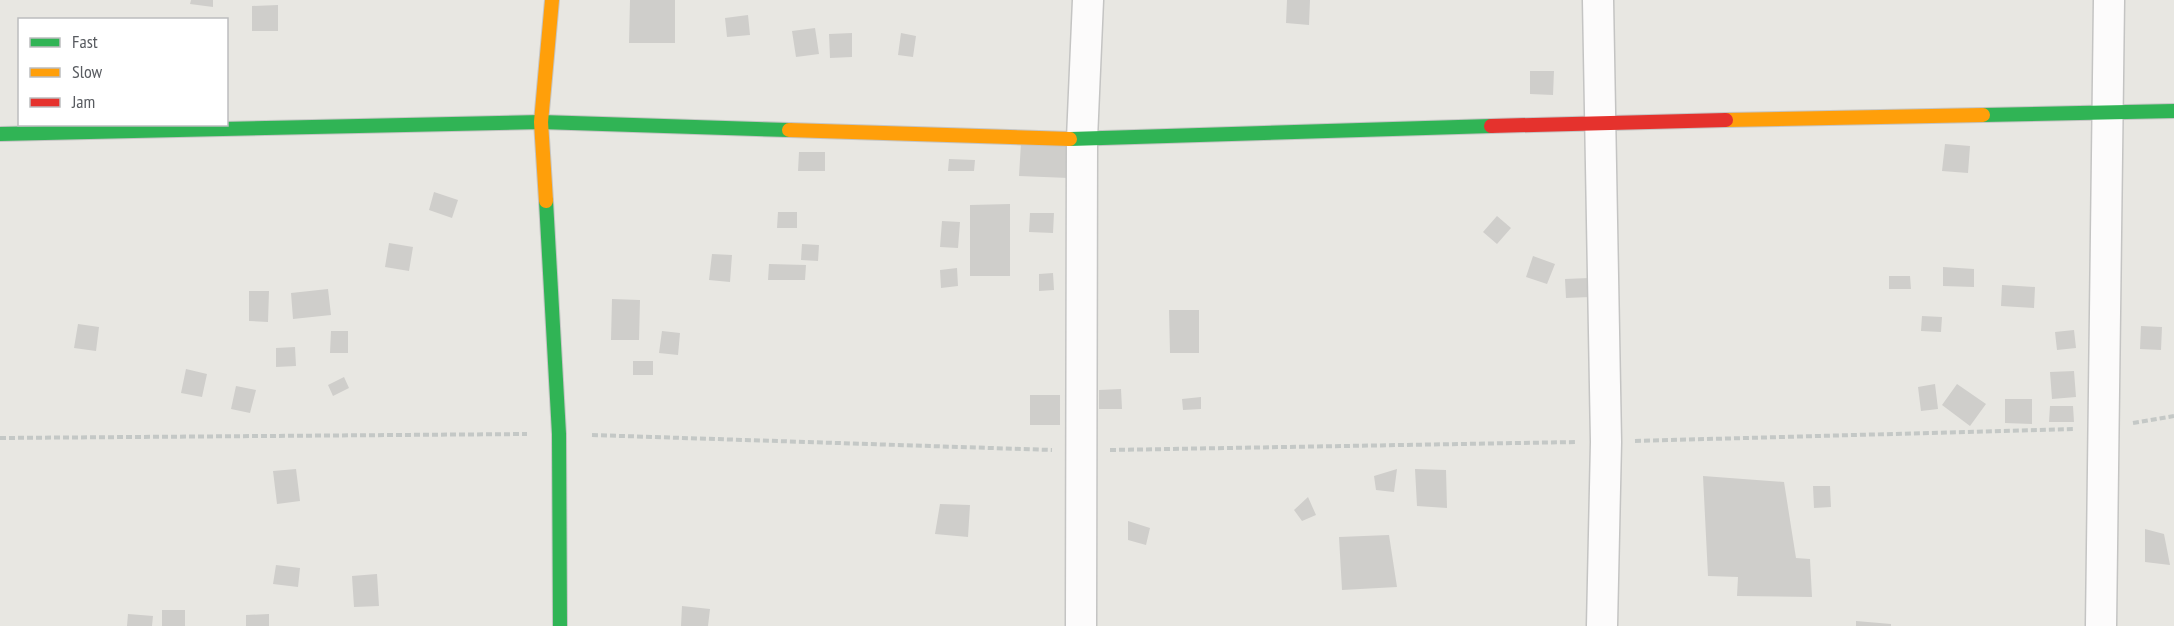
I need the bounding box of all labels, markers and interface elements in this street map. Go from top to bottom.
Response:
legend [18,18,228,126]
text: Fast [72,30,98,53]
text: Slow [72,60,103,83]
text: Jam [71,90,95,113]

